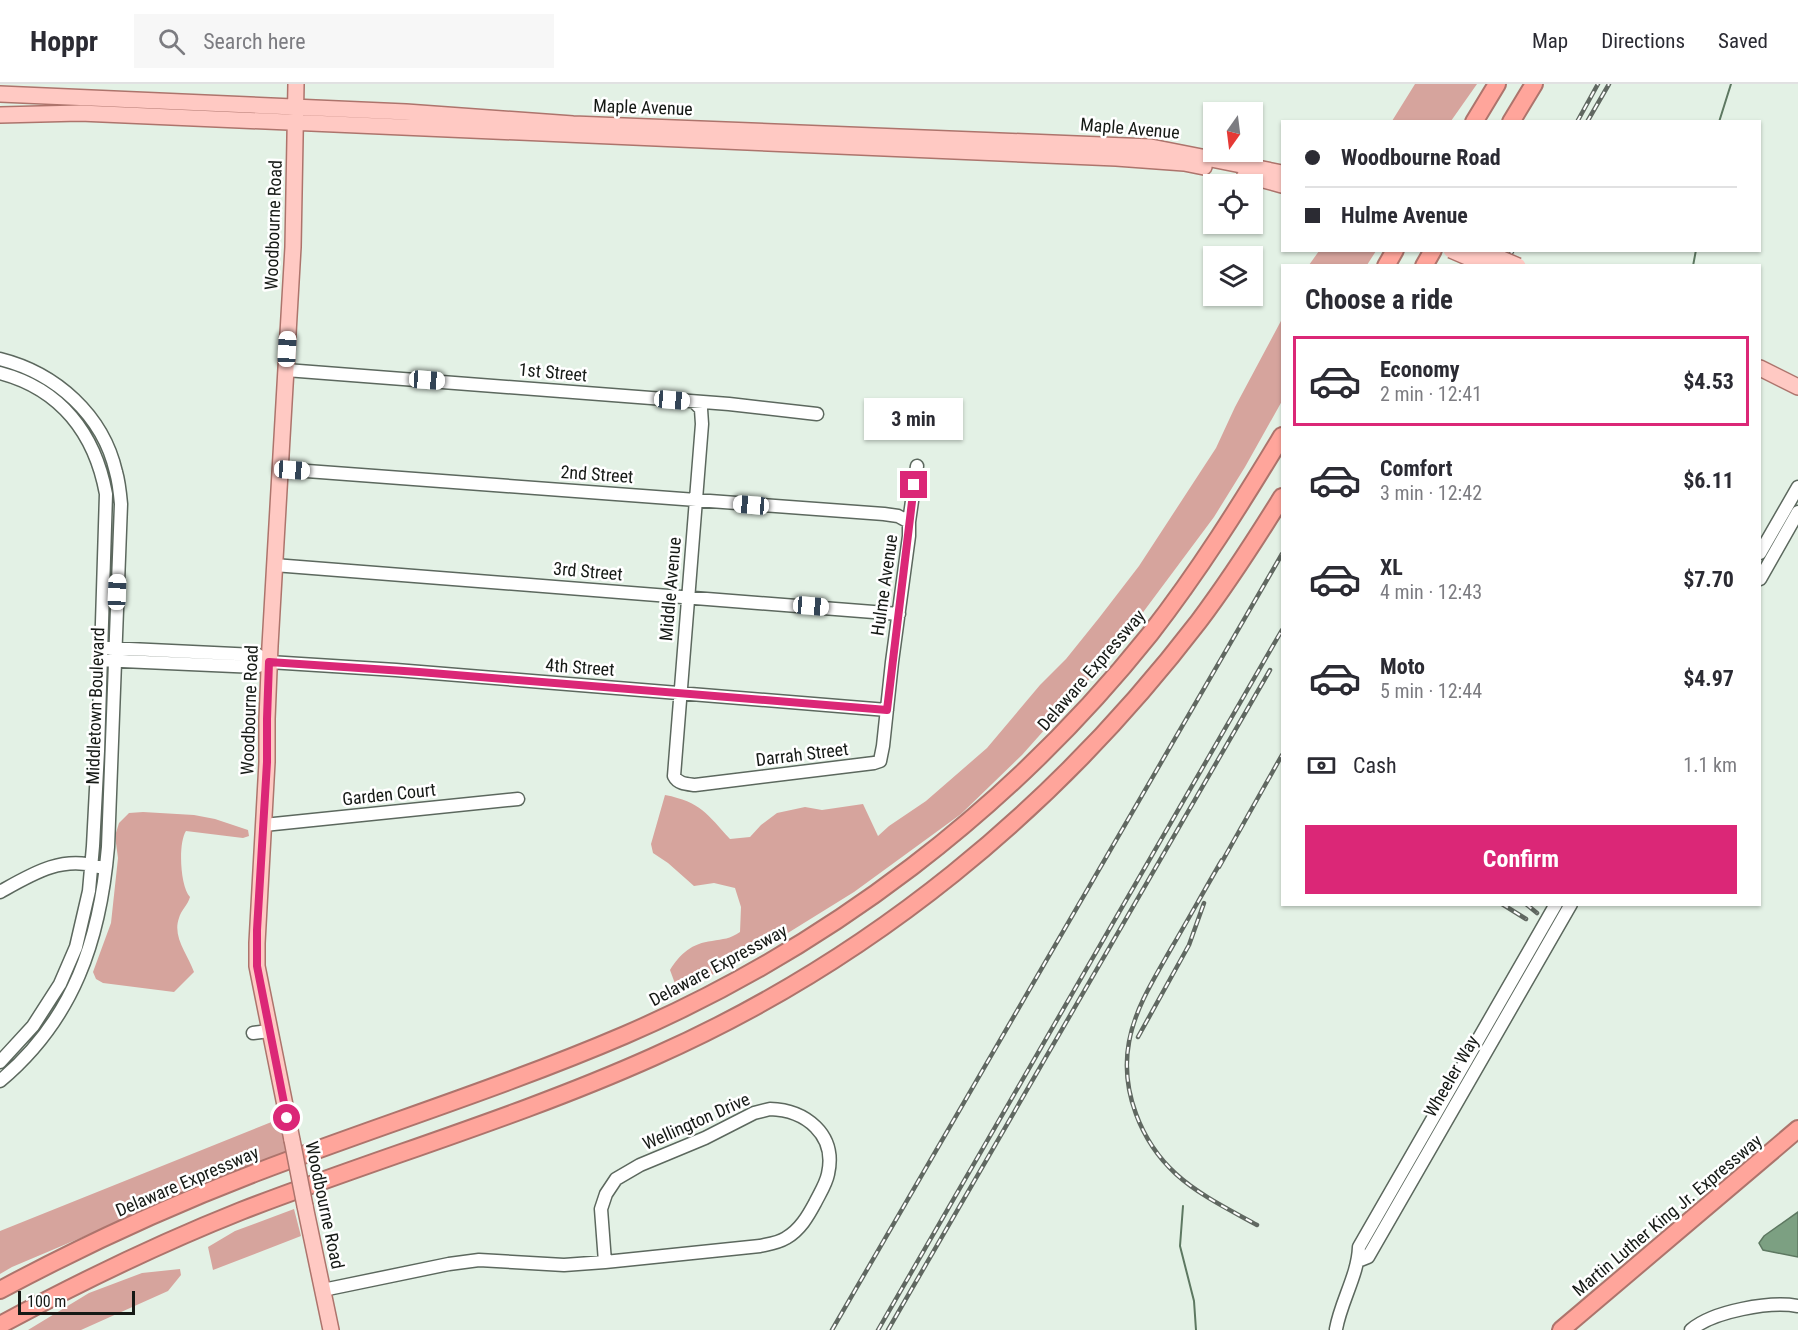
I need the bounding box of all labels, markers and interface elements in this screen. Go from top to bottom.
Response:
search box [134,14,554,68]
text: Hoppr [30,25,98,58]
icon: search [155,25,188,58]
text: Search here [203,29,305,54]
text: Map [1532,29,1568,53]
text: Directions [1601,29,1685,53]
text: Saved [1718,29,1768,53]
street label: Maple Avenue [593,95,693,119]
north arrow [1203,102,1263,162]
map controls [1203,102,1263,306]
street label: Maple Avenue [1079,113,1181,143]
text: Woodbourne Road [1341,145,1501,170]
street label: Woodbourne Road [260,160,286,290]
button: locate [1203,174,1263,234]
text: Hulme Avenue [1341,203,1468,228]
button: layers [1203,246,1263,306]
text: Choose a ride [1305,284,1453,316]
car [277,331,297,367]
icon: car [1308,354,1362,408]
text: Economy [1380,357,1460,382]
street label: 1st Street [518,359,588,385]
text: $4.53 [1683,369,1734,394]
car [408,370,446,390]
text: 2 min · 12:41 [1380,382,1482,406]
car [653,389,691,411]
callout: 3 min [864,398,964,440]
text: 3 min [891,407,936,431]
icon: car [1308,453,1362,507]
text: Comfort [1380,456,1453,481]
car [273,460,311,480]
street label: 2nd Street [560,461,634,487]
text: $6.11 [1683,468,1734,493]
route end [900,471,927,498]
text: 3 min · 12:42 [1380,481,1482,505]
car [732,494,770,516]
street label: Hulme Avenue [867,533,901,637]
street label: Middle Avenue [655,536,685,642]
icon: car [1308,552,1362,606]
text: XL [1380,555,1403,580]
street label: 3rd Street [552,558,624,584]
text: $7.70 [1683,567,1734,592]
car [107,574,127,610]
text: 4 min · 12:43 [1380,580,1482,604]
car [792,595,830,617]
street label: Delaware Expressway [1033,605,1150,735]
street label: Middletown Boulevard [82,627,108,785]
street label: Woodbourne Road [236,645,262,775]
icon: car [1308,651,1362,705]
street label: 4th Street [545,654,615,680]
text: Moto [1380,654,1425,679]
text: $4.97 [1683,666,1734,691]
text: 5 min · 12:44 [1380,679,1482,703]
street label: Darrah Street [754,738,850,770]
icon: cash [1305,749,1338,782]
text: Cash [1353,753,1397,778]
text: 1.1 km [1683,753,1737,777]
street label: Garden Court [341,779,437,809]
button: Confirm [1305,825,1737,894]
street label: Delaware Expressway [645,920,791,1010]
street label: Wheeler Way [1419,1031,1483,1121]
street label: Wellington Drive [639,1088,753,1154]
route start [273,1104,300,1131]
street label: Martin Luther King Jr. Expressway [1568,1129,1766,1300]
street label: Woodbourne Road [301,1139,349,1271]
street label: Delaware Expressway [112,1141,262,1221]
scale bar [18,1288,135,1316]
text: 100 m [27,1292,66,1311]

